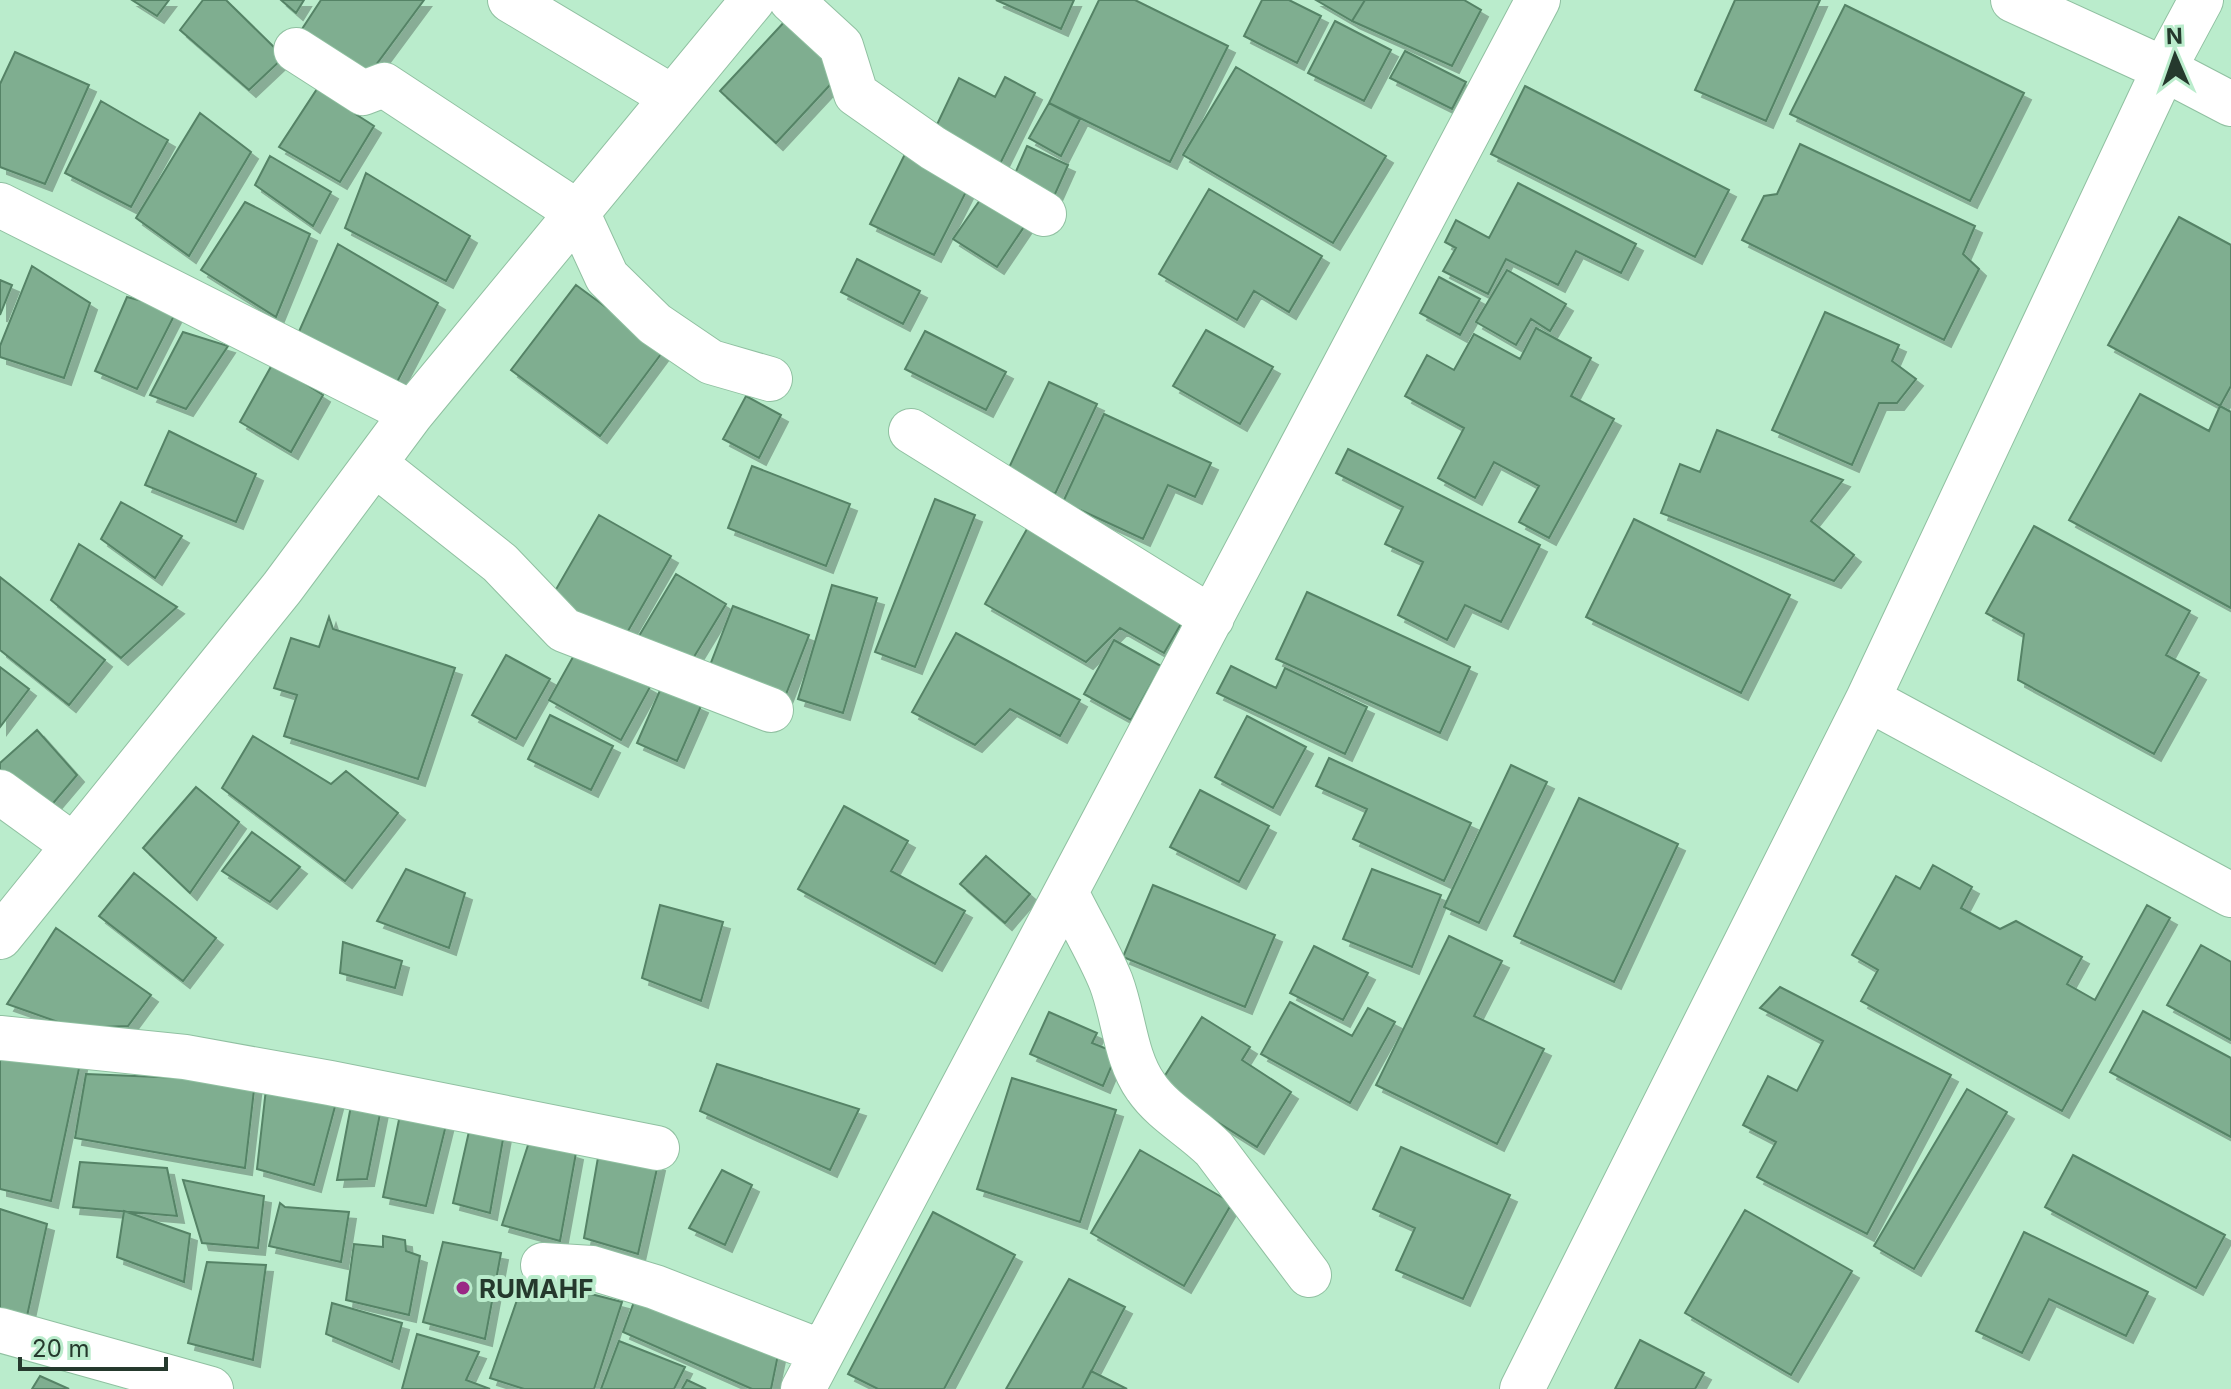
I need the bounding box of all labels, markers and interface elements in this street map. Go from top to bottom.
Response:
north arrow [2135,16,2215,96]
text: N [2165,23,2183,49]
place label: RUMAHF [479,1273,593,1304]
marker: RUMAHF [454,1279,472,1297]
scale bar [20,1321,166,1371]
text: 20 m [32,1334,90,1363]

